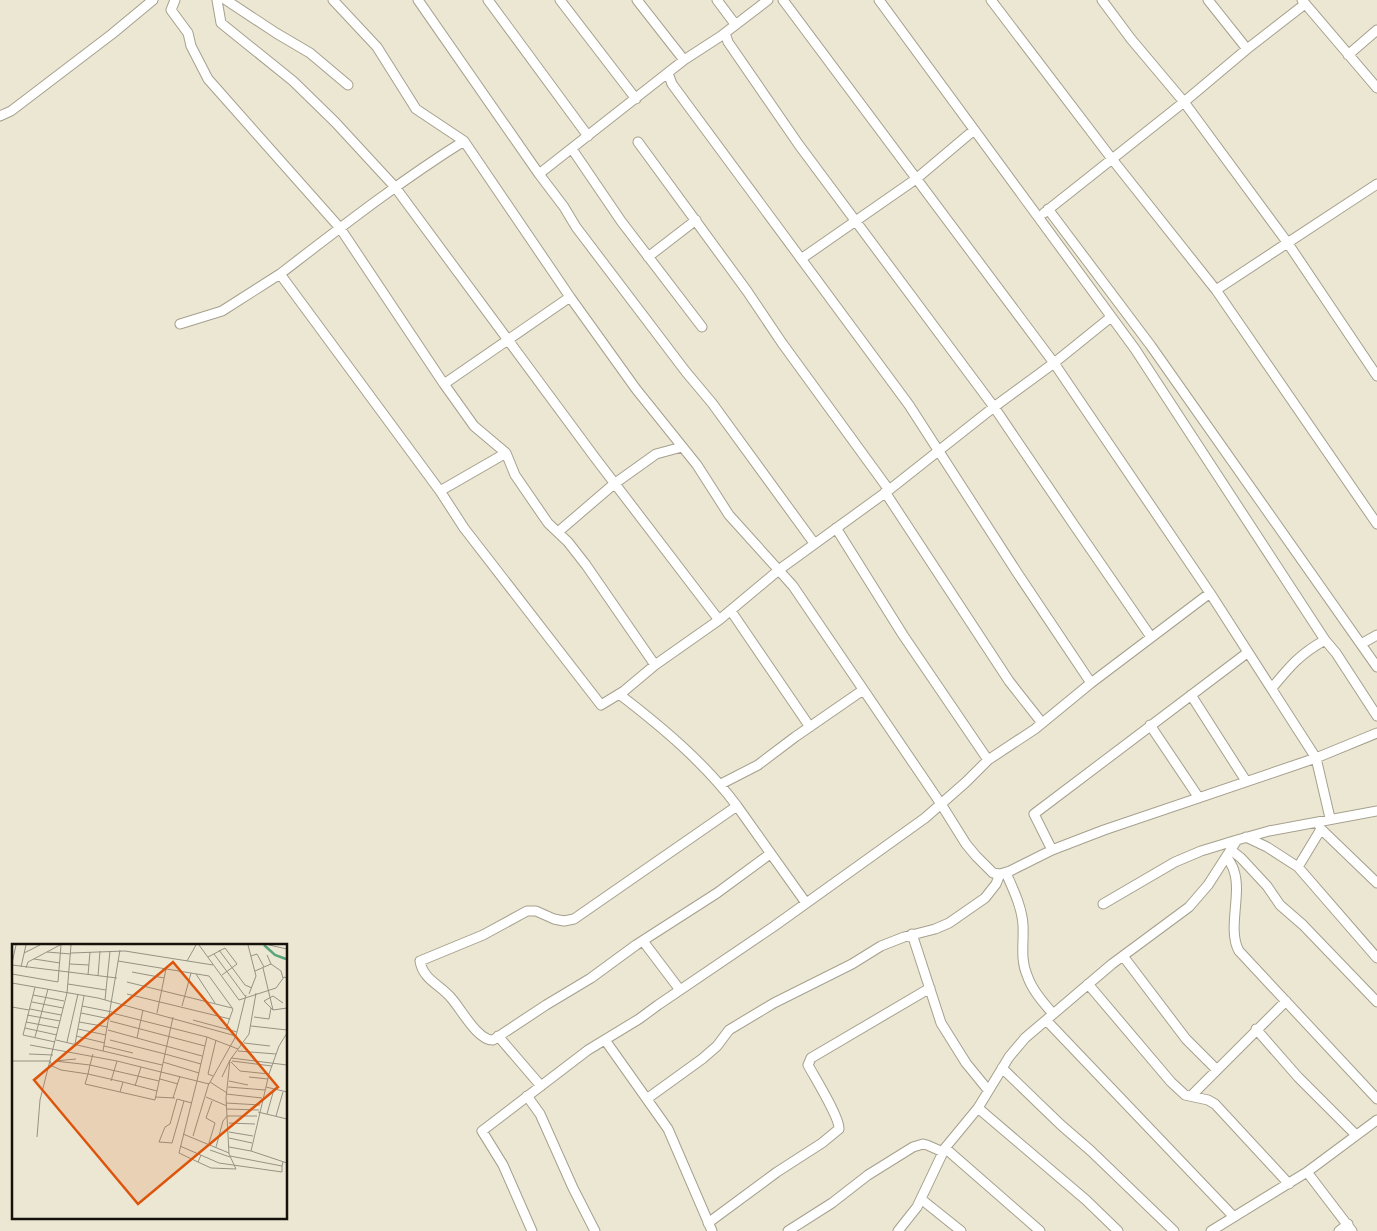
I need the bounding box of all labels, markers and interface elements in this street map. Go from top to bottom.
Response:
inset map [12,944,288,1218]

